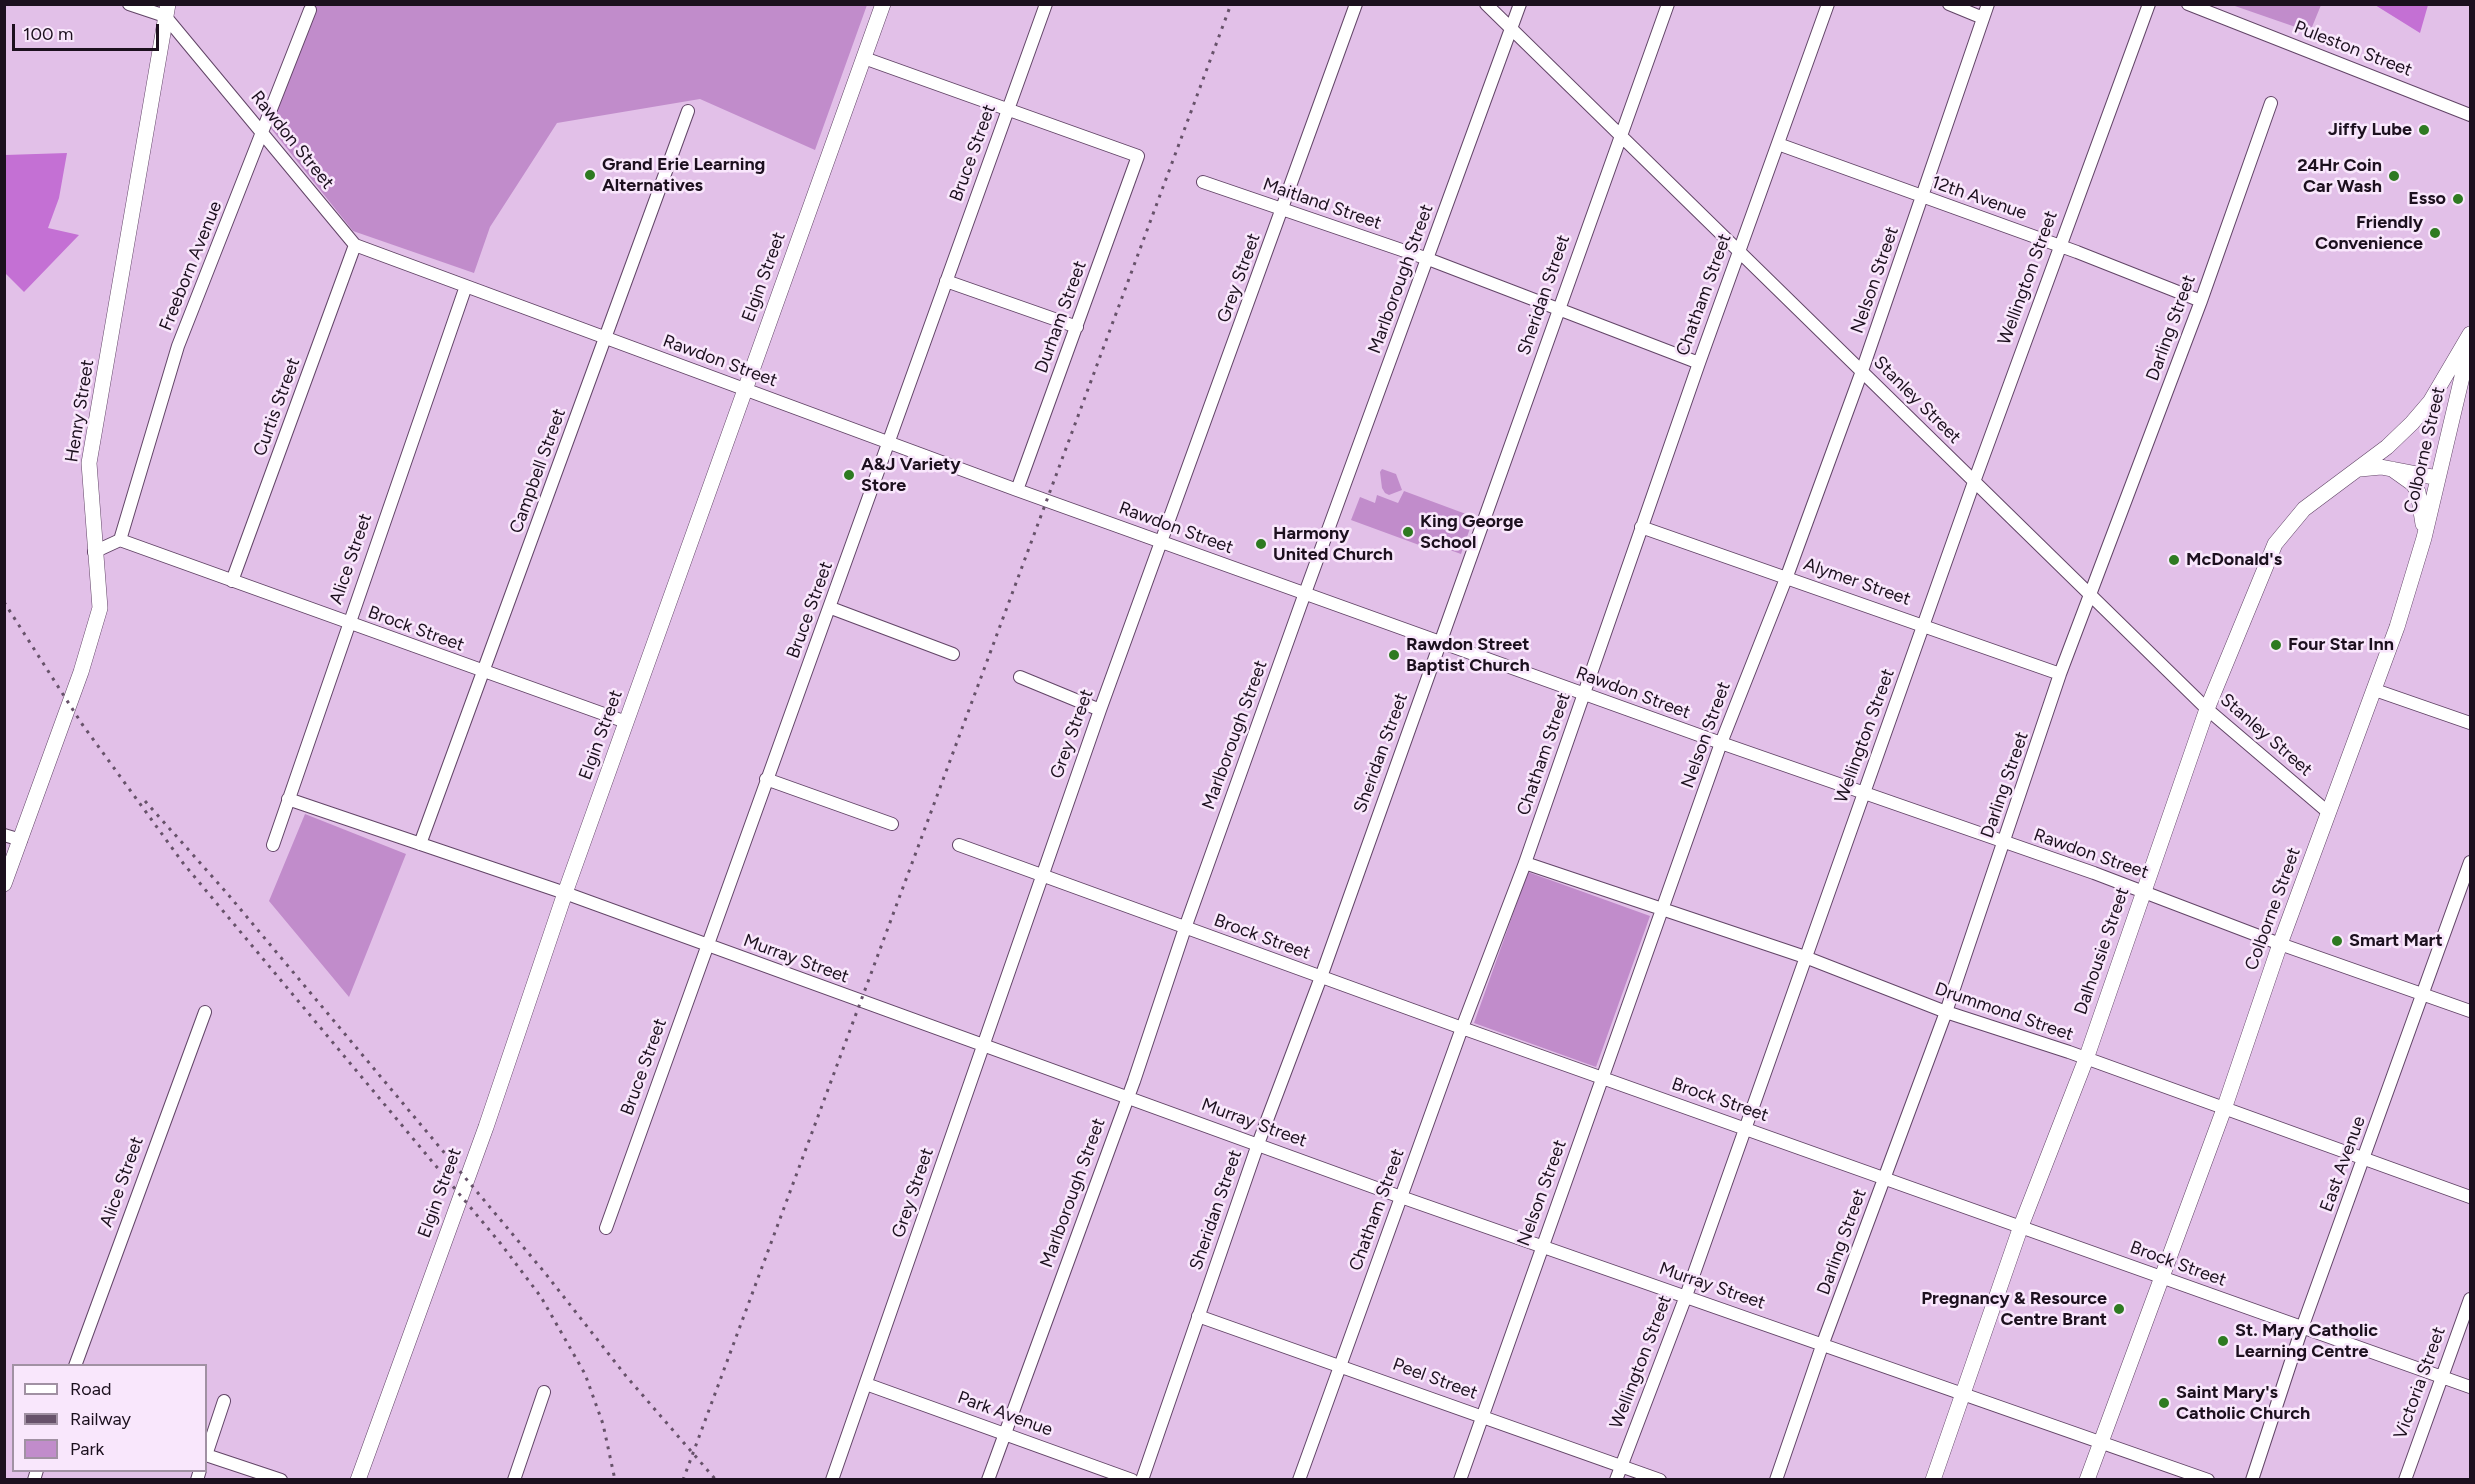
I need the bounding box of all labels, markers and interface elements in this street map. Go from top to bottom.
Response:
scale bar [15,12,162,50]
street label: Puleston Street [2291,17,2415,81]
text: 100 m [23,23,73,45]
street label: Rawdon Street [246,87,338,193]
street label: Bruce Street [945,102,1001,204]
place label: Jiffy Lube [2328,119,2412,141]
marker: Jiffy Lube [2417,123,2431,137]
place label: Grand Erie Learning Alternatives [602,154,765,196]
place label: 24Hr Coin Car Wash [2297,155,2382,198]
marker: Grand Erie Learning Alternatives [583,168,597,182]
marker: 24Hr Coin Car Wash [2387,169,2401,183]
street label: 12th Avenue [1928,172,2030,224]
street label: Maitland Street [1260,174,1384,234]
place label: Esso [2408,188,2446,210]
marker: Esso [2451,192,2465,206]
street label: Freeborn Avenue [155,198,227,334]
street label: Marlborough Street [1364,201,1438,357]
street label: Wellington Street [1994,208,2062,348]
place label: Friendly Convenience [2315,212,2423,254]
street label: Nelson Street [1847,224,1903,336]
marker: Friendly Convenience [2428,226,2442,240]
street label: Elgin Street [738,229,790,325]
street label: Grey Street [1213,230,1265,326]
street label: Chatham Street [1672,231,1736,359]
street label: Sheridan Street [1513,232,1575,358]
street label: Durham Street [1031,258,1091,376]
street label: Darling Street [2142,272,2200,384]
street label: Rawdon Street [660,330,780,392]
street label: Stanley Street [1869,352,1965,448]
street label: Curtis Street [249,355,305,459]
street label: Henry Street [61,358,99,464]
street label: Colborne Street [2400,385,2450,515]
street label: Campbell Street [505,406,571,536]
place label: A&J Variety Store [861,454,961,496]
marker: A&J Variety Store [842,468,856,482]
street label: Rawdon Street [1116,497,1236,559]
street label: Alice Street [325,511,377,607]
place label: King George School [1420,511,1523,554]
place label: Harmony United Church [1273,523,1393,566]
marker: King George School [1401,525,1415,539]
marker: Harmony United Church [1254,537,1268,551]
place label: McDonald's [2186,549,2282,571]
marker: McDonald's [2167,553,2181,567]
street label: Alymer Street [1801,554,1913,610]
street label: Bruce Street [782,559,838,661]
street label: Brock Street [365,602,467,656]
place label: Rawdon Street Baptist Church [1406,634,1530,676]
place label: Four Star Inn [2288,634,2394,656]
marker: Four Star Inn [2269,638,2283,652]
marker: Rawdon Street Baptist Church [1387,648,1401,662]
street label: Marlborough Street [1198,657,1272,813]
street label: Rawdon Street [1573,662,1693,724]
street label: Wellington Street [1831,666,1899,806]
street label: Nelson Street [1677,679,1735,791]
street label: Grey Street [1046,686,1098,782]
street label: Elgin Street [575,687,627,783]
street label: Stanley Street [2216,689,2316,781]
street label: Sheridan Street [1349,690,1413,816]
street label: Chatham Street [1513,690,1575,818]
street label: Darling Street [1977,729,2033,841]
street label: Rawdon Street [2031,824,2151,884]
street label: Colborne Street [2241,845,2305,973]
street label: Dalhousie Street [2070,884,2134,1018]
street label: Brock Street [1211,910,1313,964]
street label: Murray Street [740,930,852,988]
place label: Smart Mart [2349,930,2443,952]
marker: Smart Mart [2330,934,2344,948]
street label: Drummond Street [1932,978,2076,1046]
street label: Bruce Street [616,1016,672,1118]
street label: Brock Street [1669,1073,1771,1127]
street label: Murray Street [1198,1094,1310,1152]
street label: East Avenue [2316,1113,2370,1215]
street label: Marlborough Street [1036,1115,1110,1271]
street label: Alice Street [96,1134,148,1230]
street label: Nelson Street [1513,1137,1571,1249]
street label: Elgin Street [414,1145,466,1241]
street label: Grey Street [888,1145,938,1241]
street label: Chatham Street [1345,1146,1409,1274]
street label: Sheridan Street [1185,1147,1247,1273]
street label: Darling Street [1813,1186,1871,1298]
street label: Brock Street [2127,1237,2229,1291]
street label: Murray Street [1656,1258,1768,1314]
place label: Pregnancy & Resource Centre Brant [1921,1288,2107,1330]
street label: Wellington Street [1606,1292,1676,1432]
marker: Pregnancy & Resource Centre Brant [2112,1302,2126,1316]
place label: St. Mary Catholic Learning Centre [2235,1320,2378,1362]
street label: Victoria Street [2390,1324,2450,1442]
marker: St. Mary Catholic Learning Centre [2216,1334,2230,1348]
street label: Peel Street [1390,1354,1480,1404]
legend [12,1364,207,1472]
text: Road [70,1378,111,1400]
place label: Saint Mary's Catholic Church [2176,1382,2310,1424]
street label: Park Avenue [955,1387,1055,1441]
marker: Saint Mary's Catholic Church [2157,1396,2171,1410]
text: Railway [70,1408,131,1430]
text: Park [70,1438,104,1460]

